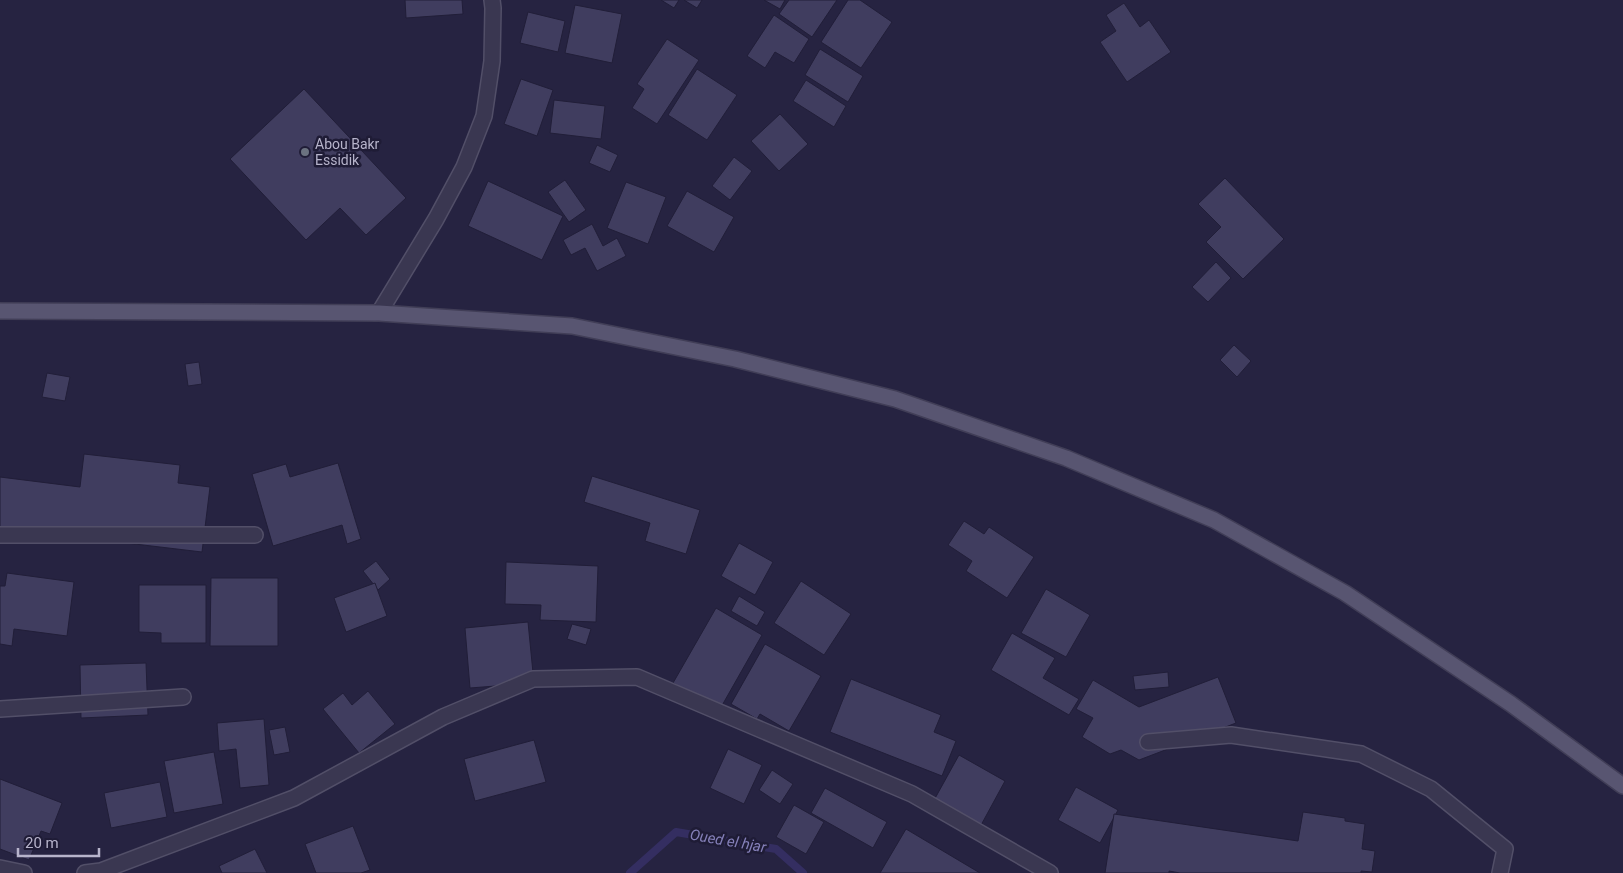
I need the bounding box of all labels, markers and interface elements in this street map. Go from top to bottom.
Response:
place label: Abou Bakr Essidik [315,136,380,168]
marker: Abou Bakr Essidik [299,146,311,158]
water label: Oued el hjar [689,825,768,857]
scale bar [18,826,99,858]
text: 20 m [25,834,59,852]

